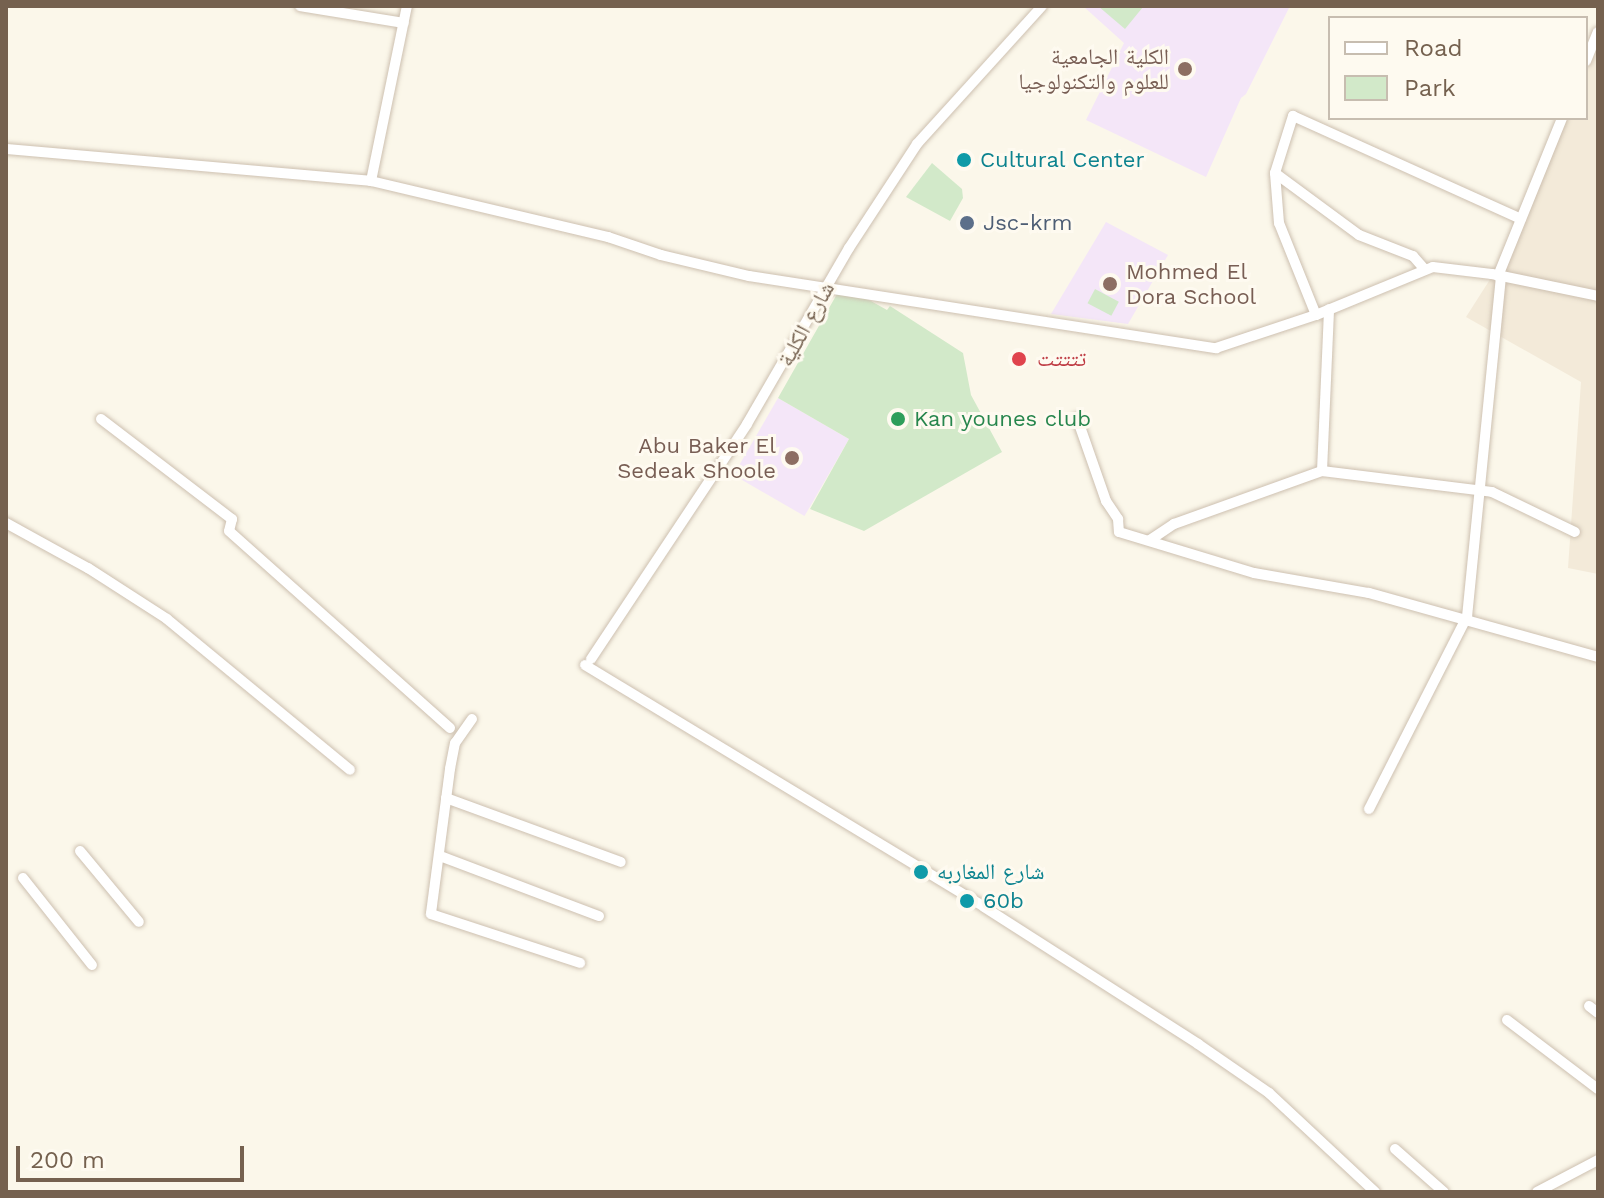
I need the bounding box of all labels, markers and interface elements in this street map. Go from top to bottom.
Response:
legend [1328,16,1588,120]
text: Road [1404,34,1463,62]
place label: الكلية الجامعية للعلوم والتكنولوجيا [1019,43,1169,94]
marker: الكلية الجامعية للعلوم والتكنولوجيا [1176,60,1194,78]
text: Park [1404,74,1456,102]
place label: Cultural Center [980,147,1145,173]
marker: Cultural Center [955,151,973,169]
place label: Jsc-krm [983,210,1072,236]
marker: Jsc-krm [958,214,976,232]
place label: Mohmed El Dora School [1126,258,1257,310]
marker: Mohmed El Dora School [1101,275,1119,293]
street label: شارع الكلية [772,277,840,371]
place label: تتتتت [1037,346,1086,372]
marker: تتتتت [1008,348,1030,370]
place label: Kan younes club [914,406,1092,432]
marker: Kan younes club [889,410,907,428]
place label: Abu Baker El Sedeak Shoole [617,432,776,484]
marker: Abu Baker El Sedeak Shoole [783,449,801,467]
place label: شارع المغاربه [937,859,1044,885]
marker: شارع المغاربه [912,863,930,881]
place label: 60b [983,888,1024,914]
marker: 60b [958,892,976,910]
scale bar [20,1130,248,1180]
text: 200 m [30,1146,105,1174]

